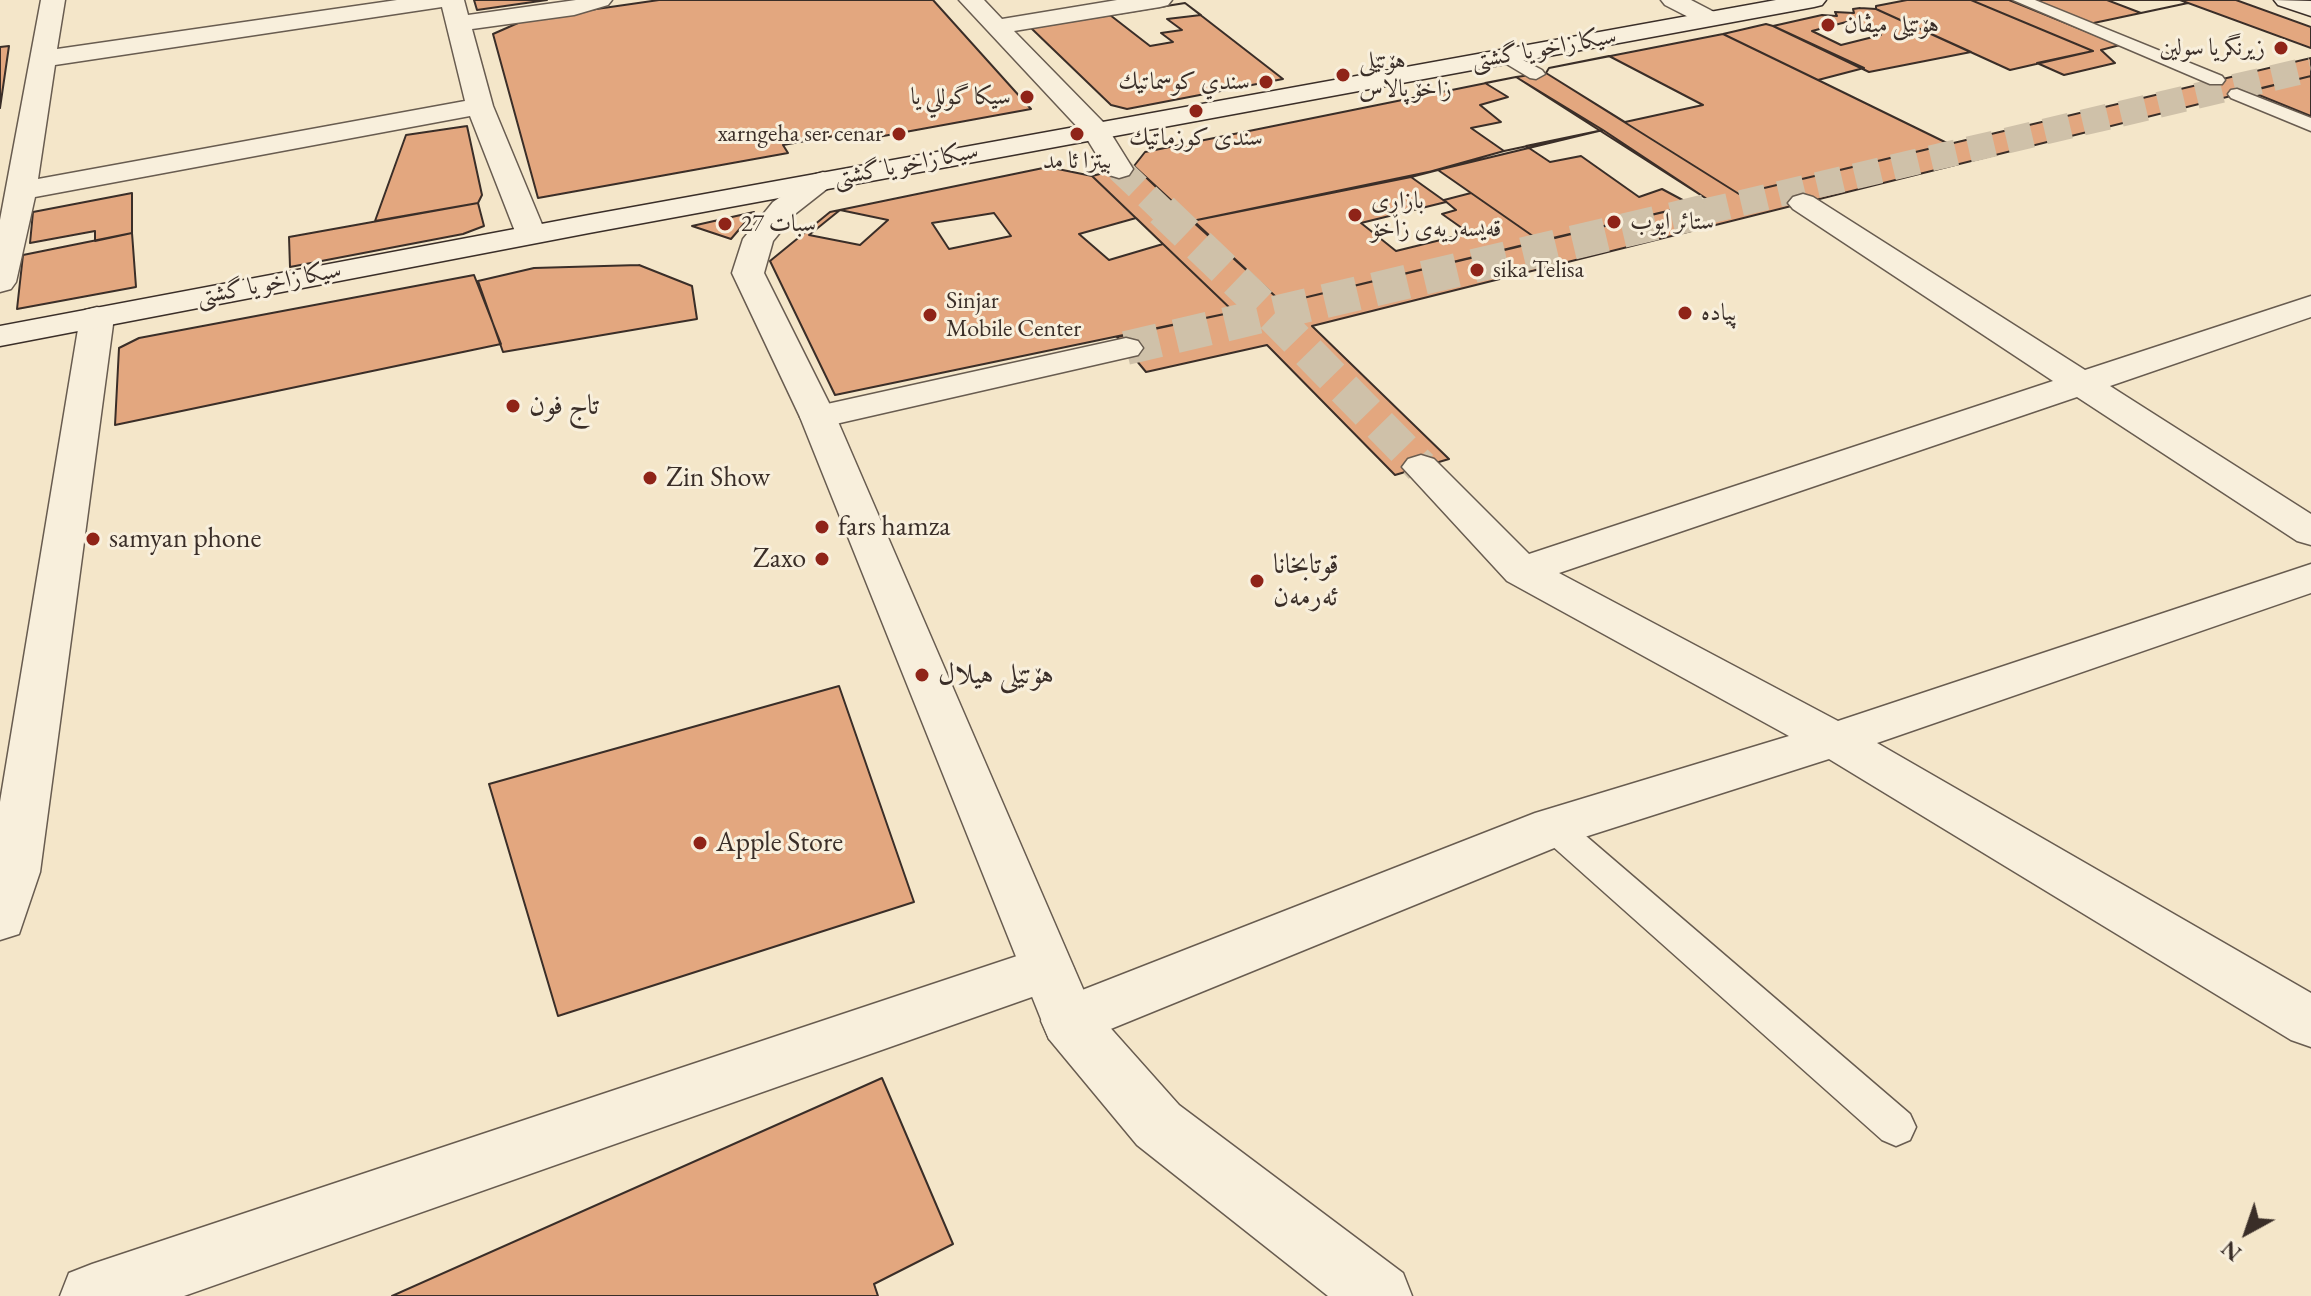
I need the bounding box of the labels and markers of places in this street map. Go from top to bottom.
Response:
place label: هۆتێلی میڤان [1844,11,1939,39]
marker: هۆتێلی میڤان [1819,16,1837,34]
place label: زيرنگريا سولين [2159,34,2265,62]
marker: زيرنگريا سولين [2272,39,2290,57]
place label: هۆتێلی زاخۆ پالاس [1359,47,1452,103]
marker: هۆتێلی زاخۆ پالاس [1334,66,1352,84]
place label: سندي کوسماتیك [1118,68,1250,96]
marker: سندي کوسماتیك [1257,73,1275,91]
place label: سيكا گوللي يا [910,83,1011,111]
marker: سيكا گوللي يا [1018,88,1036,106]
marker: سندی کوزماتیك [1187,102,1205,120]
place label: xarngeha ser cenar [717,120,883,148]
place label: سندی کوزماتیك [1129,124,1263,152]
marker: xarngeha ser cenar [890,125,908,143]
marker: بيتزا ئا مد [1068,125,1086,143]
place label: بيتزا ئا مد [1043,147,1111,175]
place label: بازاڕی قەیسەریەی زاخۆ [1371,187,1501,243]
marker: بازاڕی قەیسەریەی زاخۆ [1346,206,1364,224]
place label: ستائر ايوب [1630,208,1714,236]
place label: 27 سبات [741,210,816,238]
marker: ستائر ايوب [1605,213,1623,231]
marker: 27 سبات [716,215,734,233]
place label: sika Telisa [1493,256,1584,284]
marker: sika Telisa [1468,261,1486,279]
place label: Sinjar Mobile Center [946,287,1081,343]
place label: پیادە [1701,299,1737,327]
marker: پیادە [1676,304,1694,322]
marker: Sinjar Mobile Center [921,306,939,324]
place label: تاج فون [529,389,599,423]
marker: تاج فون [504,397,522,415]
place label: Zin Show [666,461,770,495]
marker: Zin Show [641,469,659,487]
place label: fars hamza [838,510,950,544]
marker: fars hamza [813,518,831,536]
place label: samyan phone [109,522,261,556]
marker: samyan phone [84,530,102,548]
place label: Zaxo [753,542,806,576]
place label: قوتابخانا ئه‌رمه‌ن [1273,548,1339,614]
marker: Zaxo [813,550,831,568]
marker: قوتابخانا ئه‌رمه‌ن [1248,572,1266,590]
place label: هۆتێلی هیلال [938,658,1054,692]
marker: هۆتێلی هیلال [913,666,931,684]
place label: Apple Store [716,826,843,860]
marker: Apple Store [691,834,709,852]

